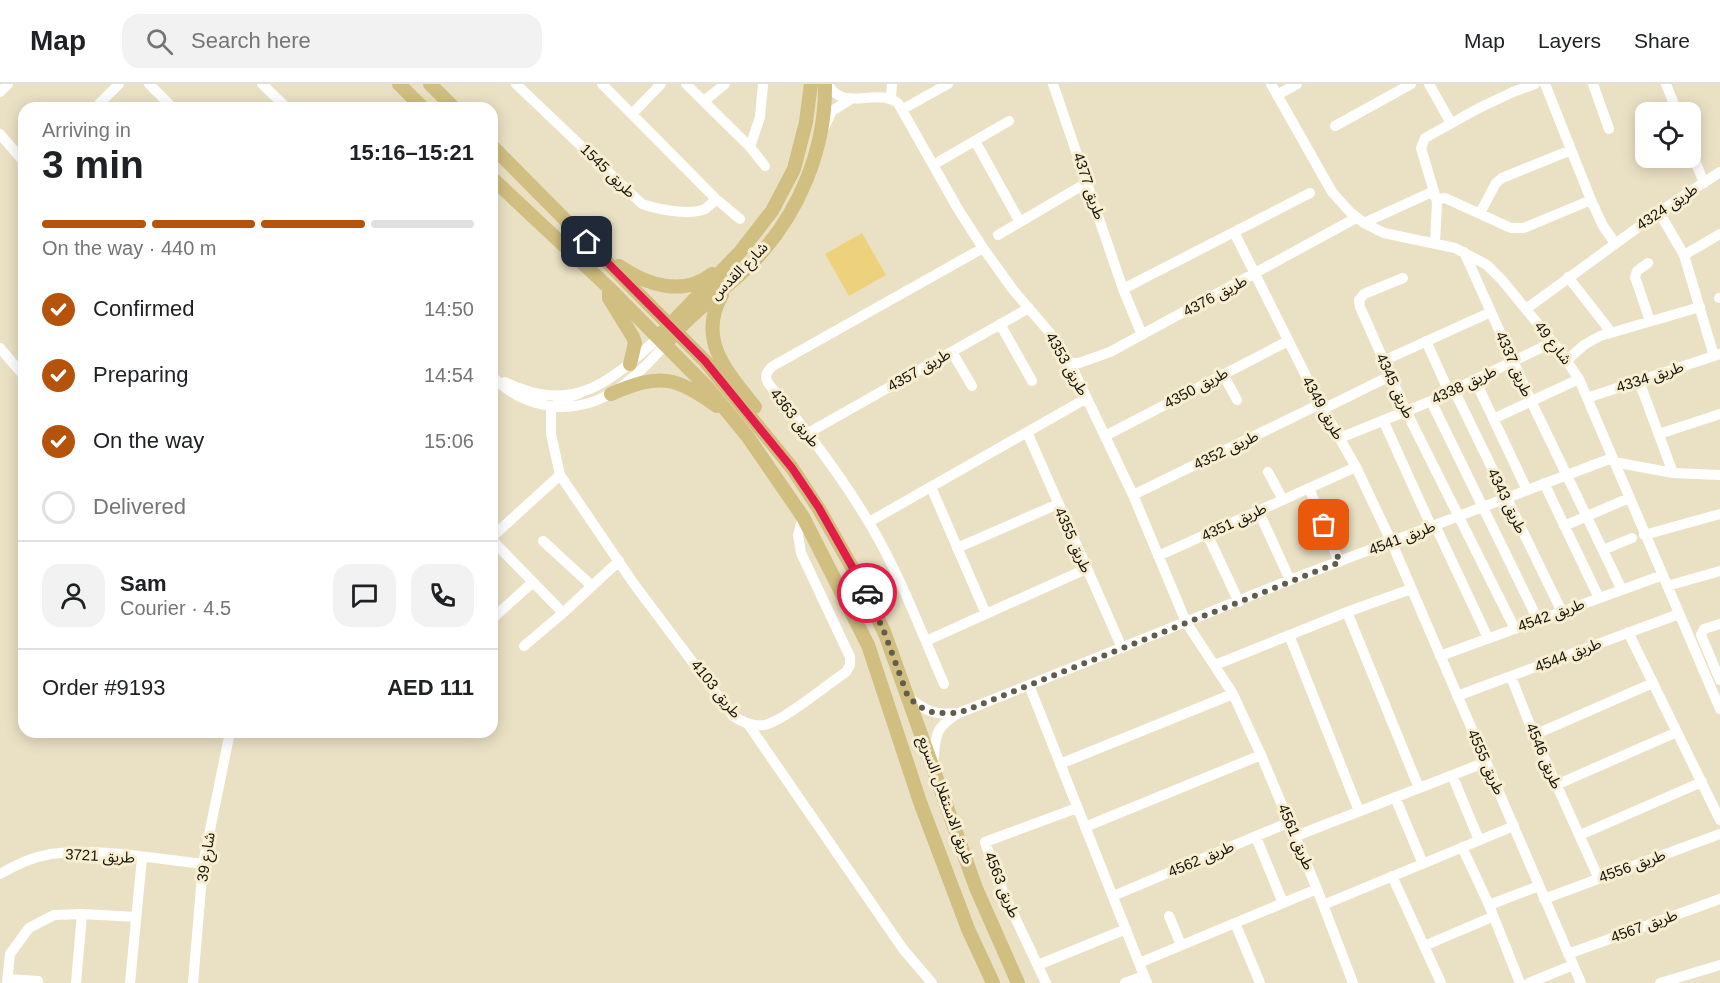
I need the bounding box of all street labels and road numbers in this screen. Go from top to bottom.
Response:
street label: طريق 1545 [576,140,639,202]
street label: طريق 4377 [1068,150,1109,222]
street label: طريق 4324 [1633,180,1702,235]
street label: شارع القدس [706,238,774,306]
street label: طريق 4376 [1180,272,1251,321]
street label: شارع 49 [1528,318,1576,370]
street label: طريق 4337 [1491,328,1536,400]
street label: طريق 4353 [1041,329,1092,399]
street label: طريق 4357 [884,345,954,396]
street label: طريق 4345 [1371,351,1418,422]
street label: طريق 4334 [1614,358,1686,397]
street label: طريق 4338 [1429,362,1500,409]
street label: طريق 4350 [1161,364,1232,413]
street label: طريق 4349 [1297,373,1348,443]
street label: طريق 4363 [766,385,824,452]
street label: طريق 4352 [1191,427,1262,474]
street label: طريق 4343 [1483,466,1530,537]
street label: طريق 4351 [1199,499,1270,546]
street label: طريق 4355 [1050,504,1095,576]
street label: طريق 4541 [1366,517,1438,560]
street label: طريق 4542 [1515,595,1587,636]
street label: طريق 4544 [1532,634,1604,677]
street label: طريق 4103 [686,656,745,722]
street label: طريق 4546 [1521,720,1566,792]
street label: طريق 4555 [1463,726,1508,798]
street label: طريق الاستقلال السريع [912,733,978,868]
street label: طريق 4561 [1273,801,1318,873]
street label: شارع 39 [193,831,222,884]
street label: طريق 4562 [1165,837,1237,882]
street label: طريق 3721 [65,845,135,868]
street label: طريق 4556 [1596,846,1668,887]
street label: طريق 4563 [980,849,1023,921]
street label: طريق 4567 [1608,906,1680,947]

